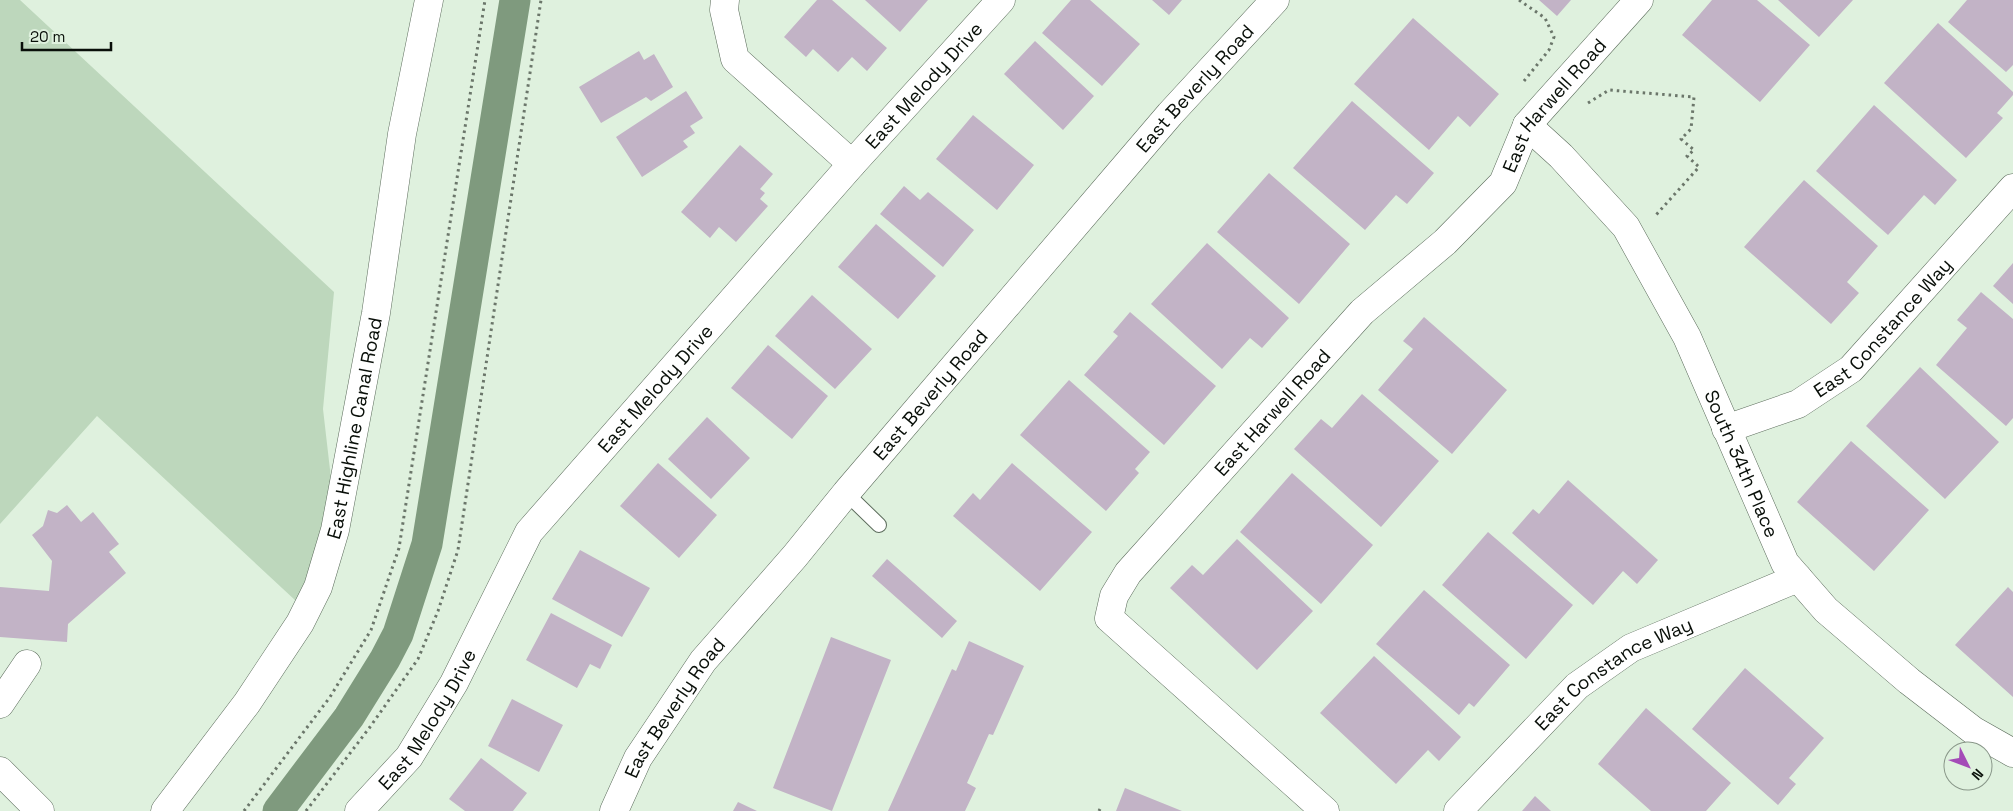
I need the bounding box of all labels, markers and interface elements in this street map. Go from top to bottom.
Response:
street label: East Melody Drive [860,17,988,154]
street label: East Beverly Road [1131,19,1260,158]
scale bar [22,20,111,52]
text: 20 m [30,27,65,46]
street label: East Harwell Road [1497,33,1612,176]
street label: East Constance Way [1809,253,1958,403]
street label: East Highline Canal Road [321,315,388,542]
street label: East Melody Drive [592,319,719,458]
street label: East Beverly Road [867,324,993,466]
street label: East Harwell Road [1209,344,1336,482]
street label: South 34th Place [1698,386,1784,541]
street label: East Constance Way [1529,612,1696,736]
street label: East Beverly Road [619,633,731,782]
street label: East Melody Drive [373,645,482,795]
north arrow [1943,741,1993,791]
text: N [1968,765,1987,784]

